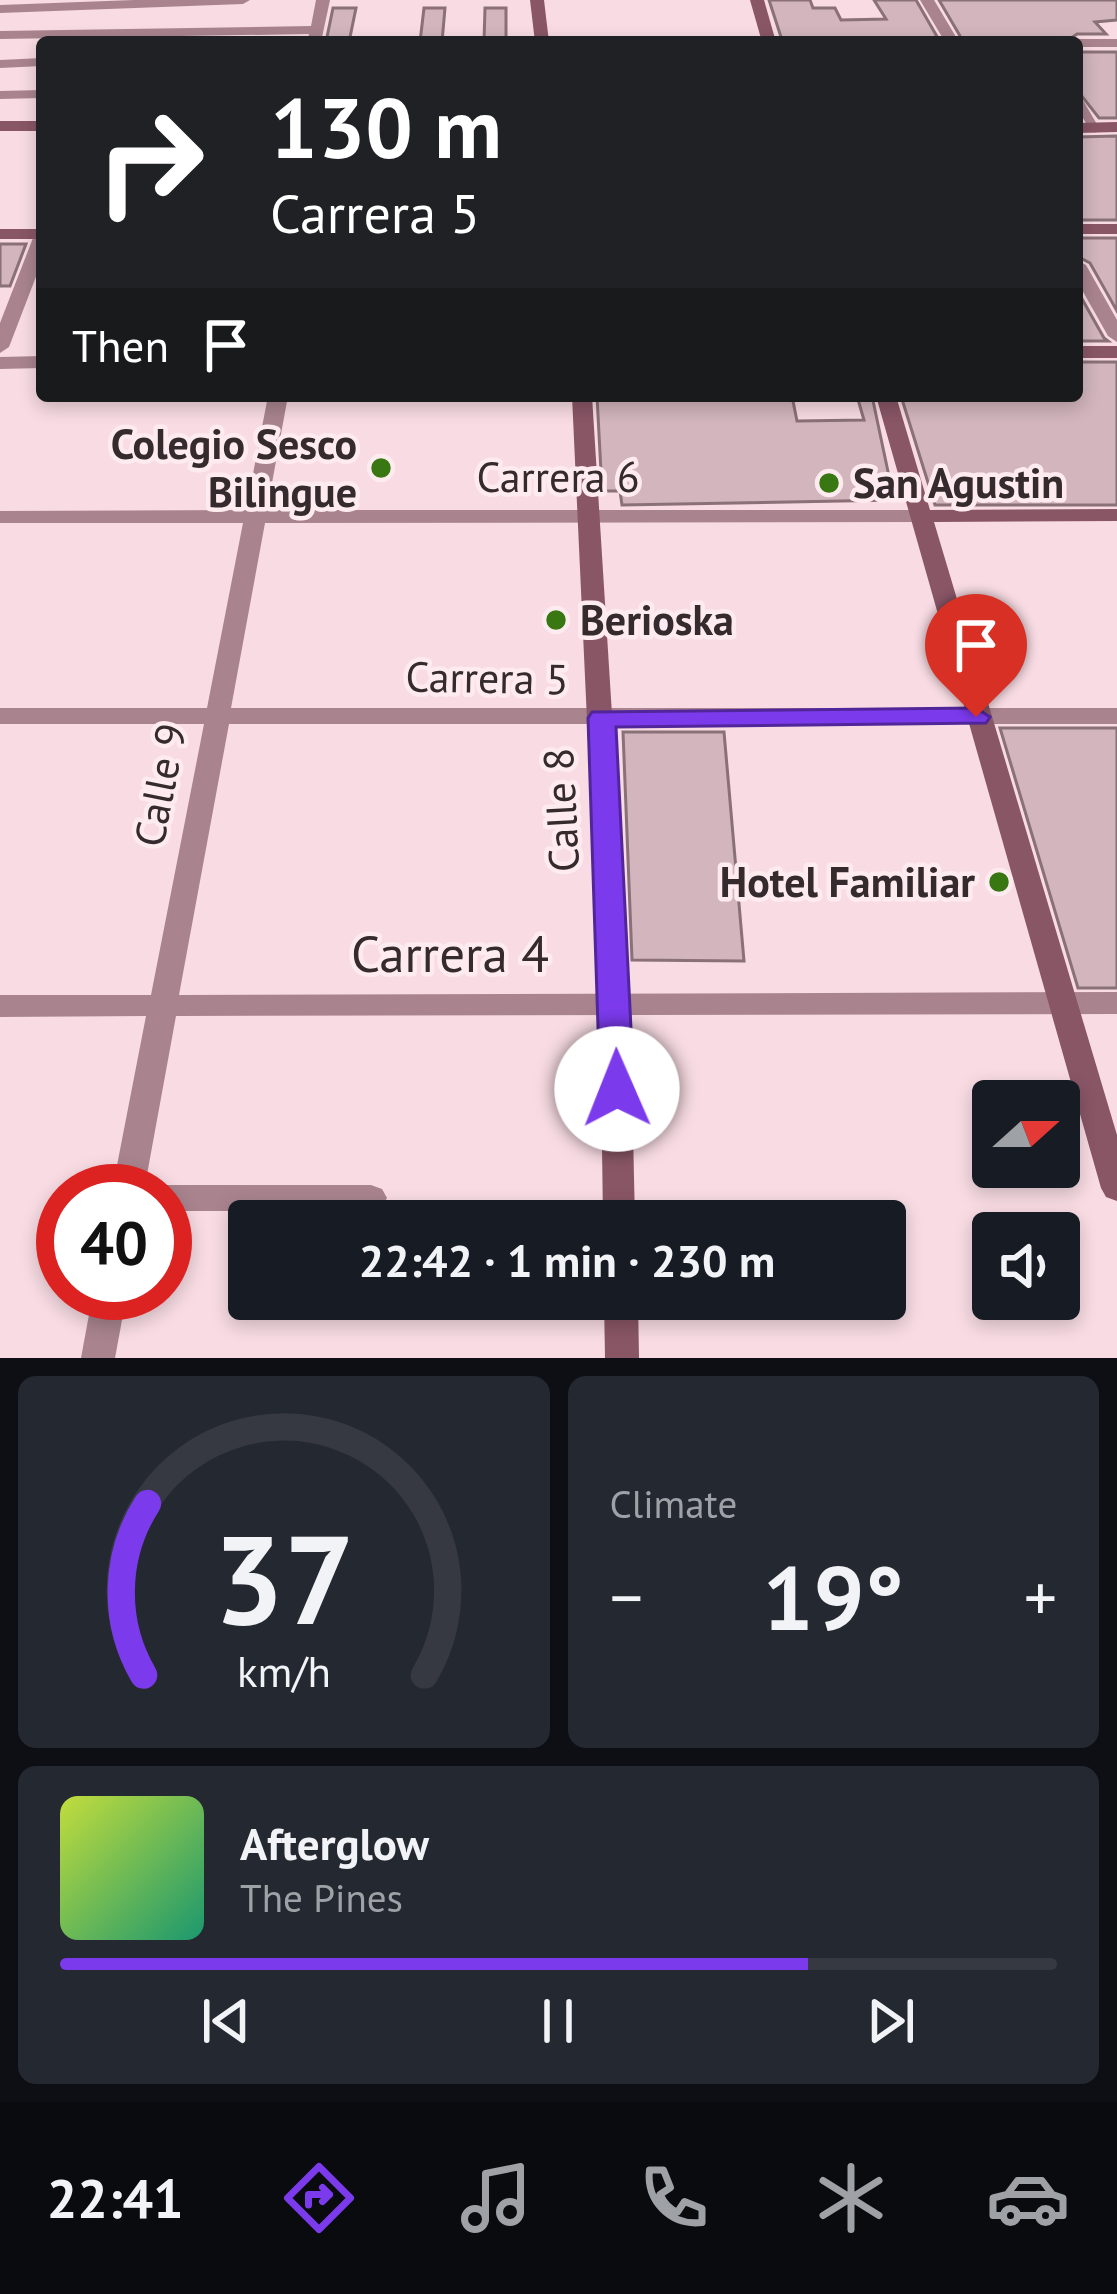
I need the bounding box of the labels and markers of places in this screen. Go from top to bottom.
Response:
place label: Colegio Sesco Bilingue [111,416,357,519]
marker: Colegio Sesco Bilingue [368,455,394,481]
place label: San Agustin [853,455,1064,510]
marker: San Agustin [816,470,842,496]
place label: Berioska [580,592,734,647]
pin [925,594,1027,717]
marker: Berioska [543,607,569,633]
place label: Hotel Familiar [720,854,975,909]
marker: Hotel Familiar [986,869,1012,895]

